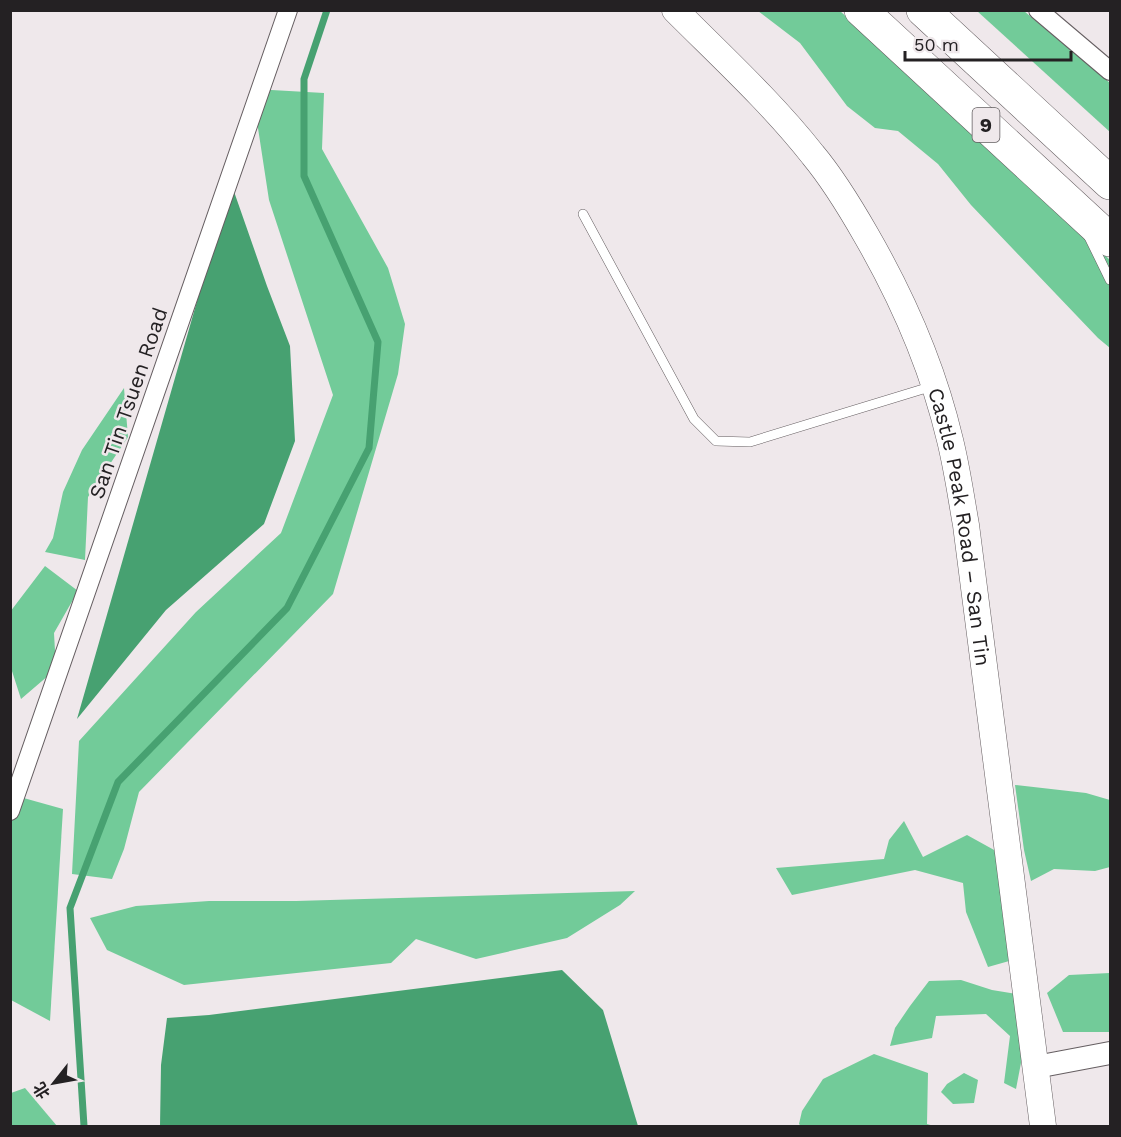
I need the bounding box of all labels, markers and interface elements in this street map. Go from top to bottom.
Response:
scale bar [905,24,1072,62]
text: 50 m [914,34,959,55]
road number: 9 [972,108,1000,142]
street label: San Tin Tsuen Road [84,304,172,502]
street label: Castle Peak Road – San Tin [924,384,996,667]
north arrow [24,1053,84,1113]
text: 北 [29,1079,54,1102]

